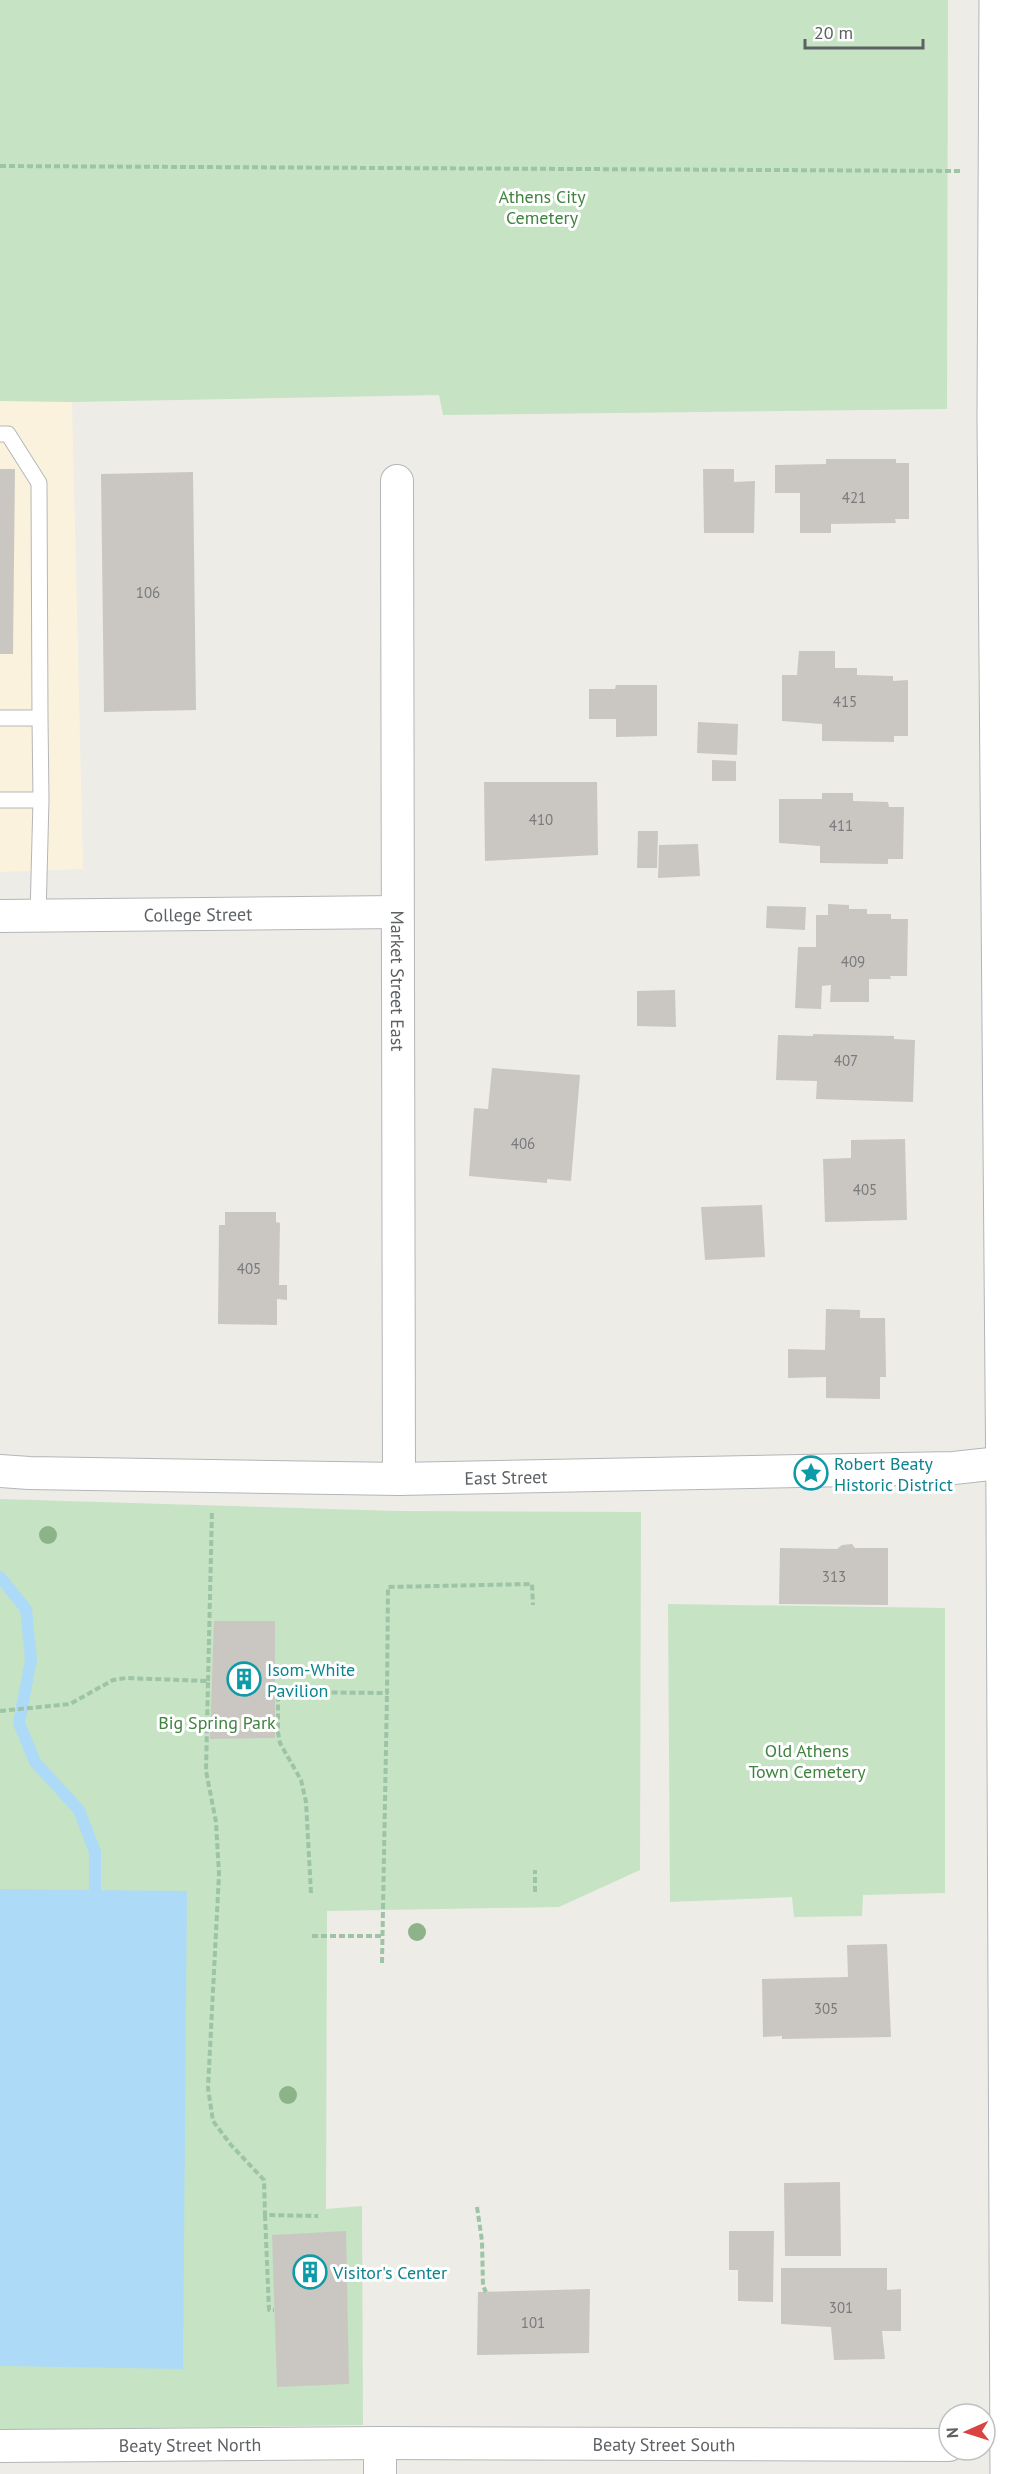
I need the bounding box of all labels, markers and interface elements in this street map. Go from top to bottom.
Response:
scale bar [805,12,924,50]
text: 20 m [814,21,853,44]
park label: Athens City Cemetery [498,185,586,229]
house number: 421 [842,488,866,507]
house number: 106 [136,583,160,602]
house number: 415 [833,692,857,711]
house number: 410 [529,810,553,829]
house number: 411 [829,816,853,835]
street label: College Street [144,902,252,926]
street label: Market Street East [386,911,410,1051]
house number: 409 [841,952,865,971]
house number: 407 [834,1051,858,1070]
house number: 406 [511,1134,535,1153]
house number: 405 [853,1180,877,1199]
house number: 405 [237,1259,261,1278]
place label: Robert Beaty Historic District [834,1452,953,1496]
place icon: Robert Beaty Historic District [793,1455,829,1491]
street label: East Street [464,1465,548,1489]
house number: 313 [822,1567,846,1586]
place label: Isom-White Pavilion [267,1658,355,1702]
building icon: Isom-White Pavilion [226,1661,262,1697]
park label: Big Spring Park [158,1711,276,1734]
park label: Old Athens Town Cemetery [748,1739,866,1783]
house number: 305 [814,1999,838,2018]
building icon: Visitor's Center [292,2254,328,2290]
place label: Visitor's Center [332,2261,447,2284]
house number: 301 [829,2298,853,2317]
house number: 101 [521,2313,545,2332]
north arrow [937,2402,997,2462]
text: N [942,2427,962,2439]
street label: Beaty Street North [119,2432,261,2457]
street label: Beaty Street South [592,2432,736,2456]

